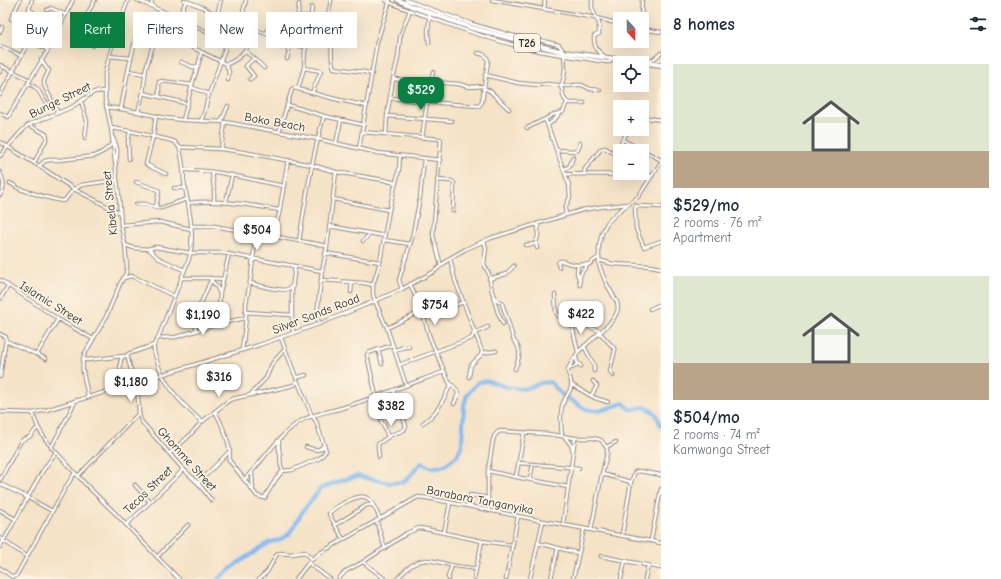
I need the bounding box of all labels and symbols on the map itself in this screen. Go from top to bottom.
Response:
north arrow [613,12,649,48]
road number: T26 [514,34,540,52]
pin: $529 [397,77,445,111]
street label: Bunge Street [27,79,94,121]
street label: Boko Beach [243,110,307,134]
street label: Kibela Street [100,170,120,236]
pin: $504 [233,217,281,251]
street label: Islamic Street [17,278,85,328]
street label: Silver Sands Road [270,291,362,337]
pin: $754 [411,292,459,326]
pin: $422 [557,301,605,335]
pin: $1,190 [170,302,236,336]
pin: $316 [195,364,243,398]
pin: $1,180 [98,369,164,403]
pin: $382 [367,393,415,427]
street label: Ghomme Street [155,424,220,494]
street label: Tecos Street [121,463,176,517]
street label: Barabara Tanganyika [425,483,535,517]

